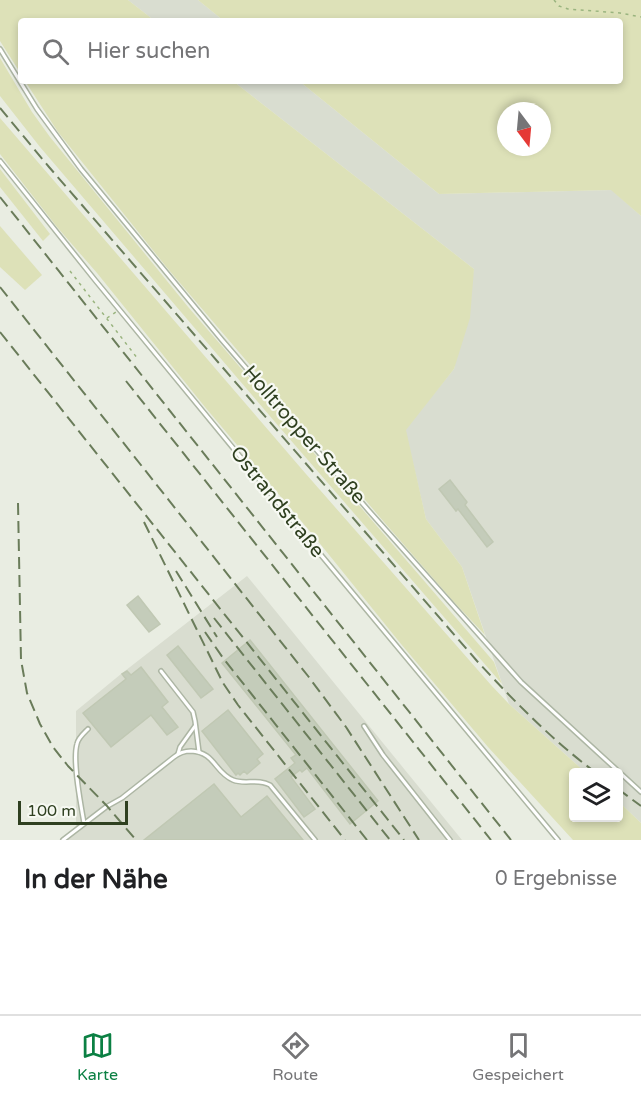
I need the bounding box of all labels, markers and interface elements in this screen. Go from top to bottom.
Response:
search box [18,18,623,84]
icon: search [39,35,72,68]
text: Hier suchen [87,38,210,64]
north arrow [497,102,551,156]
street label: Holltropper Straße [237,361,371,509]
street label: Ostrandstraße [225,441,329,563]
map controls [569,768,623,822]
button: layers [569,768,623,822]
scale bar [18,798,128,826]
text: 100 m [27,801,76,821]
text: In der Nähe [24,864,168,895]
text: 0 Ergebnisse [495,867,617,891]
tab: Karte [77,1029,118,1085]
tab: Route [272,1029,318,1085]
tab: Gespeichert [472,1029,564,1085]

